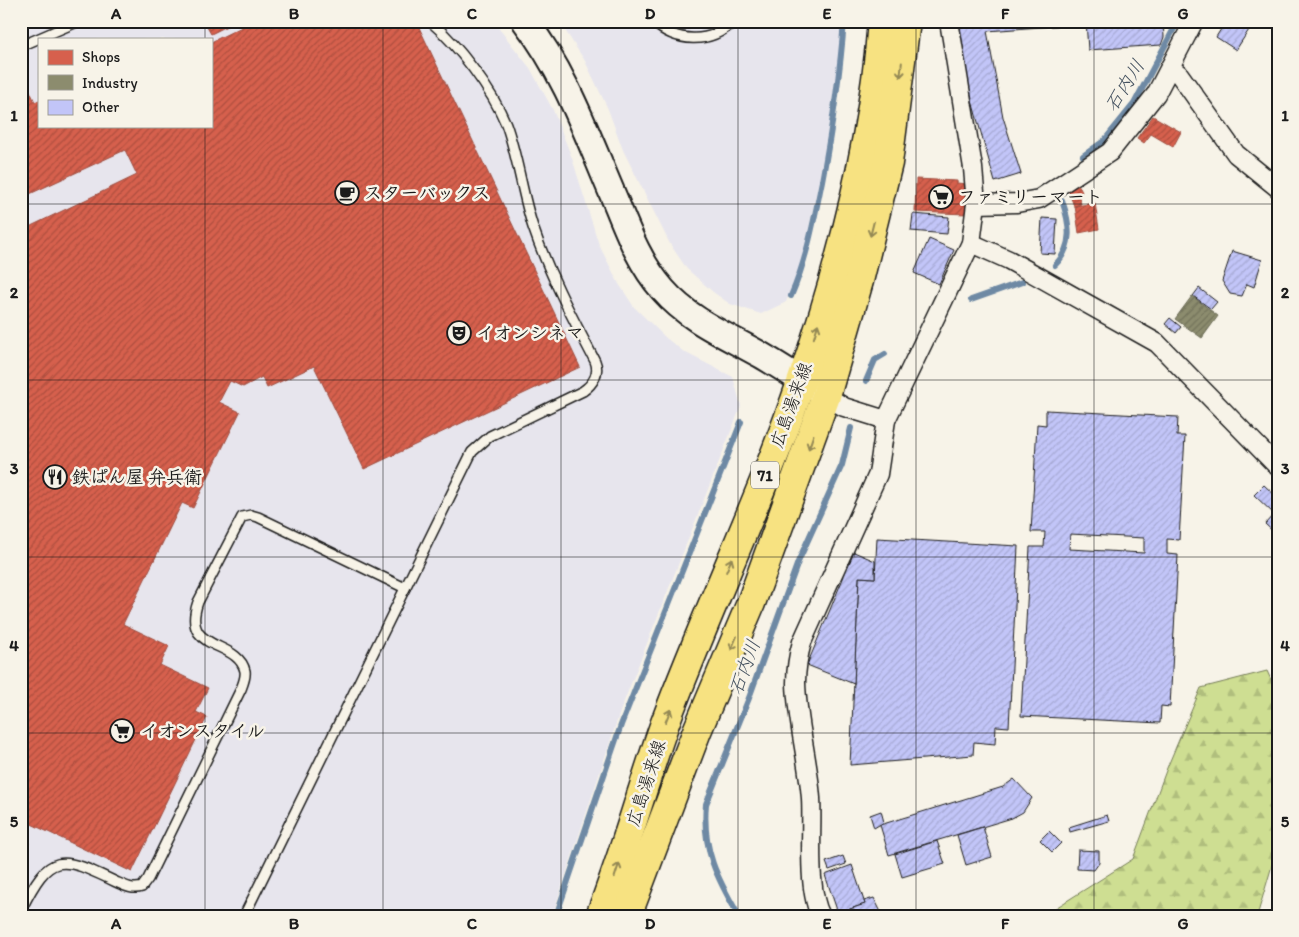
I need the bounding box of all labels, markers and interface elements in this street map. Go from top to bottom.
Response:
text: A [110,4,122,23]
text: B [289,4,300,23]
text: C [467,4,478,23]
text: D [645,4,656,23]
text: E [823,4,832,23]
text: F [1001,4,1010,23]
text: G [1177,4,1189,23]
legend [38,38,212,128]
text: Shops [82,48,121,66]
water label: 石内川 [1100,55,1149,116]
one-way arrow [896,61,906,77]
text: Industry [82,74,138,92]
text: Other [82,98,119,116]
text: 1 [10,106,18,125]
text: 1 [1281,106,1289,125]
cafe icon: スターバックス [334,180,360,206]
place label: スターバックス [364,182,490,204]
supermarket icon: ファミリーマート [928,184,954,210]
place label: ファミリーマート [958,186,1103,208]
one-way arrow [867,221,876,237]
text: 2 [10,283,19,302]
text: 2 [1281,283,1290,302]
theatre icon: イオンシネマ [446,320,472,346]
place label: イオンシネマ [476,322,584,344]
one-way arrow [812,323,822,339]
street label: 広島湯来線 [765,359,817,451]
one-way arrow [806,434,815,449]
text: 3 [10,459,19,478]
text: 3 [1281,459,1290,478]
road number: 71 [751,462,779,488]
restaurant icon: 鉄ぱん屋 弁兵衛 [42,464,68,490]
place label: 鉄ぱん屋 弁兵衛 [72,466,202,488]
one-way arrow [725,558,734,573]
one-way arrow [729,635,739,650]
text: 4 [9,636,19,655]
water label: 石内川 [724,636,765,698]
text: 4 [1280,636,1290,655]
one-way arrow [664,709,674,724]
supermarket icon: イオンスタイル [109,718,135,744]
place label: イオンスタイル [140,720,265,742]
street label: 広島湯来線 [622,737,670,829]
text: 5 [10,812,19,831]
text: 5 [1281,812,1290,831]
one-way arrow [612,862,622,878]
text: A [110,914,122,933]
text: B [289,914,300,933]
text: C [467,914,478,933]
text: D [645,914,656,933]
text: E [823,914,832,933]
text: F [1001,914,1010,933]
text: G [1177,914,1189,933]

